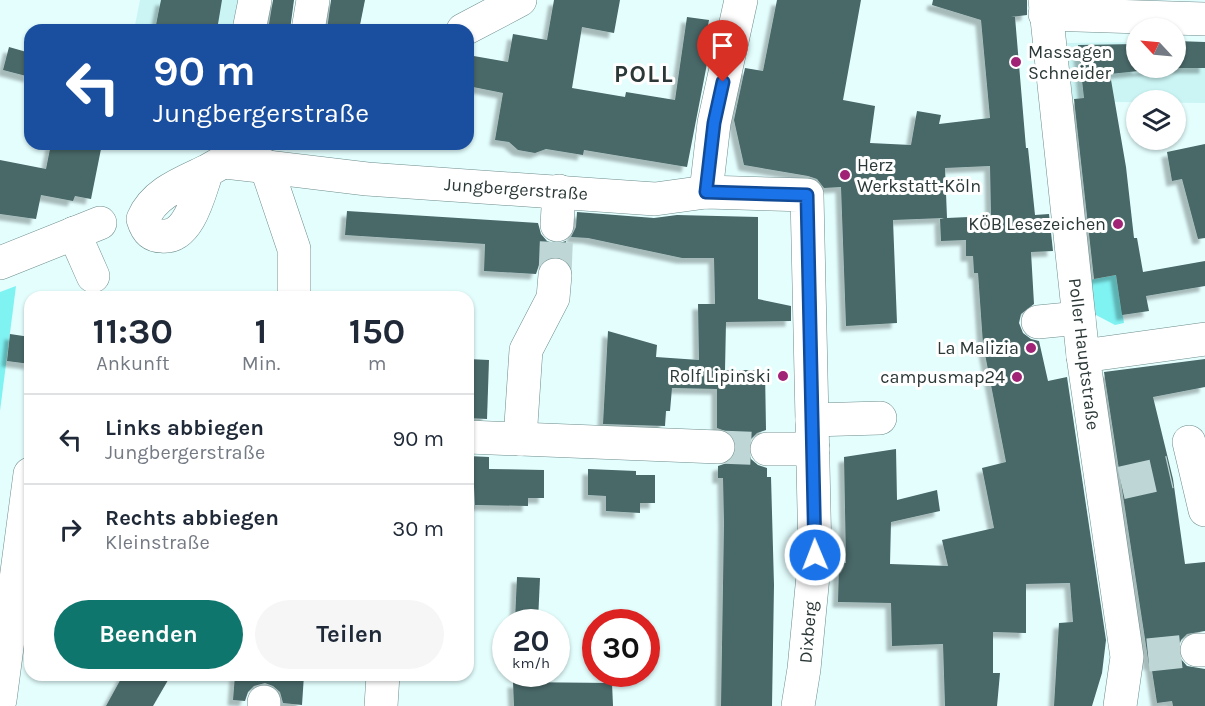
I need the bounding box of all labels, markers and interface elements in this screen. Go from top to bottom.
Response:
north arrow [1126,18,1186,78]
map controls [1126,18,1186,150]
pin [697,20,748,82]
icon: arrive [706,29,739,62]
place label: Massagen Schneider [1028,41,1112,84]
text: 90 m [153,46,256,96]
icon: left [54,48,132,126]
marker: Massagen Schneider [1009,55,1023,69]
district label: POLL [614,60,674,88]
button: layers [1126,90,1186,150]
text: Jungbergerstraße [153,97,369,129]
place label: Herz Werkstatt-Köln [857,154,981,197]
marker: Herz Werkstatt-Köln [838,168,852,182]
street label: Jungbergerstraße [443,173,589,205]
place label: KÖB Lesezeichen [968,213,1106,235]
marker: KÖB Lesezeichen [1111,217,1125,231]
street label: Poller Hauptstraße [1064,277,1104,431]
text: 11:30 [93,310,173,352]
text: 1 [255,310,267,352]
text: 150 [349,310,405,352]
place label: La Malizia [937,337,1019,359]
marker: La Malizia [1024,341,1038,355]
text: Ankunft [96,352,170,375]
text: Min. [242,352,280,375]
text: m [368,352,386,375]
place label: Rolf Lipinski [669,365,771,387]
place label: campusmap24 [880,366,1005,388]
marker: Rolf Lipinski [776,369,790,383]
marker: campusmap24 [1010,370,1024,384]
text: Links abbiegen [105,415,264,441]
icon: left [54,423,87,456]
text: 90 m [392,426,444,452]
text: Jungbergerstraße [105,441,265,464]
text: Rechts abbiegen [105,505,279,531]
icon: right [54,513,87,546]
text: 30 m [392,516,444,542]
position arrow [783,523,847,587]
text: Kleinstraße [105,531,210,554]
button: Beenden [54,600,243,669]
button: Teilen [255,600,444,669]
street label: Dixberg [794,600,822,664]
speed limit sign: 30 [582,609,660,687]
text: 20 [512,623,550,659]
text: km/h [512,654,550,672]

